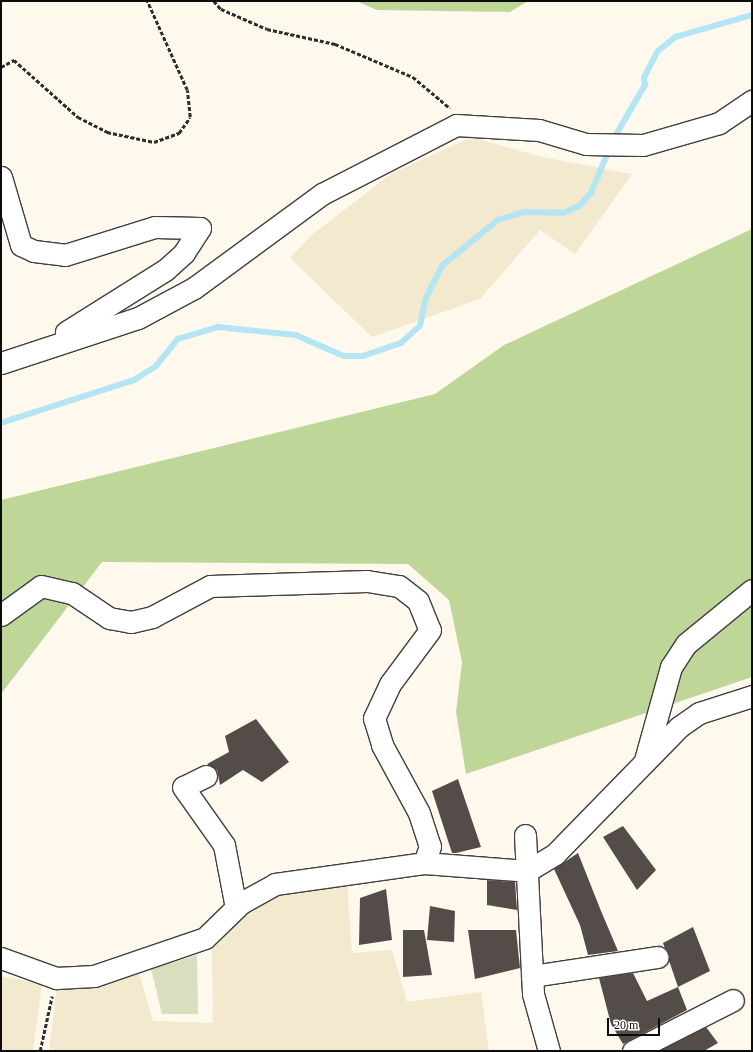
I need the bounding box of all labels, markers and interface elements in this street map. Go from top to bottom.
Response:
scale bar [609,1010,662,1036]
text: 20 m [614,1018,638,1032]

